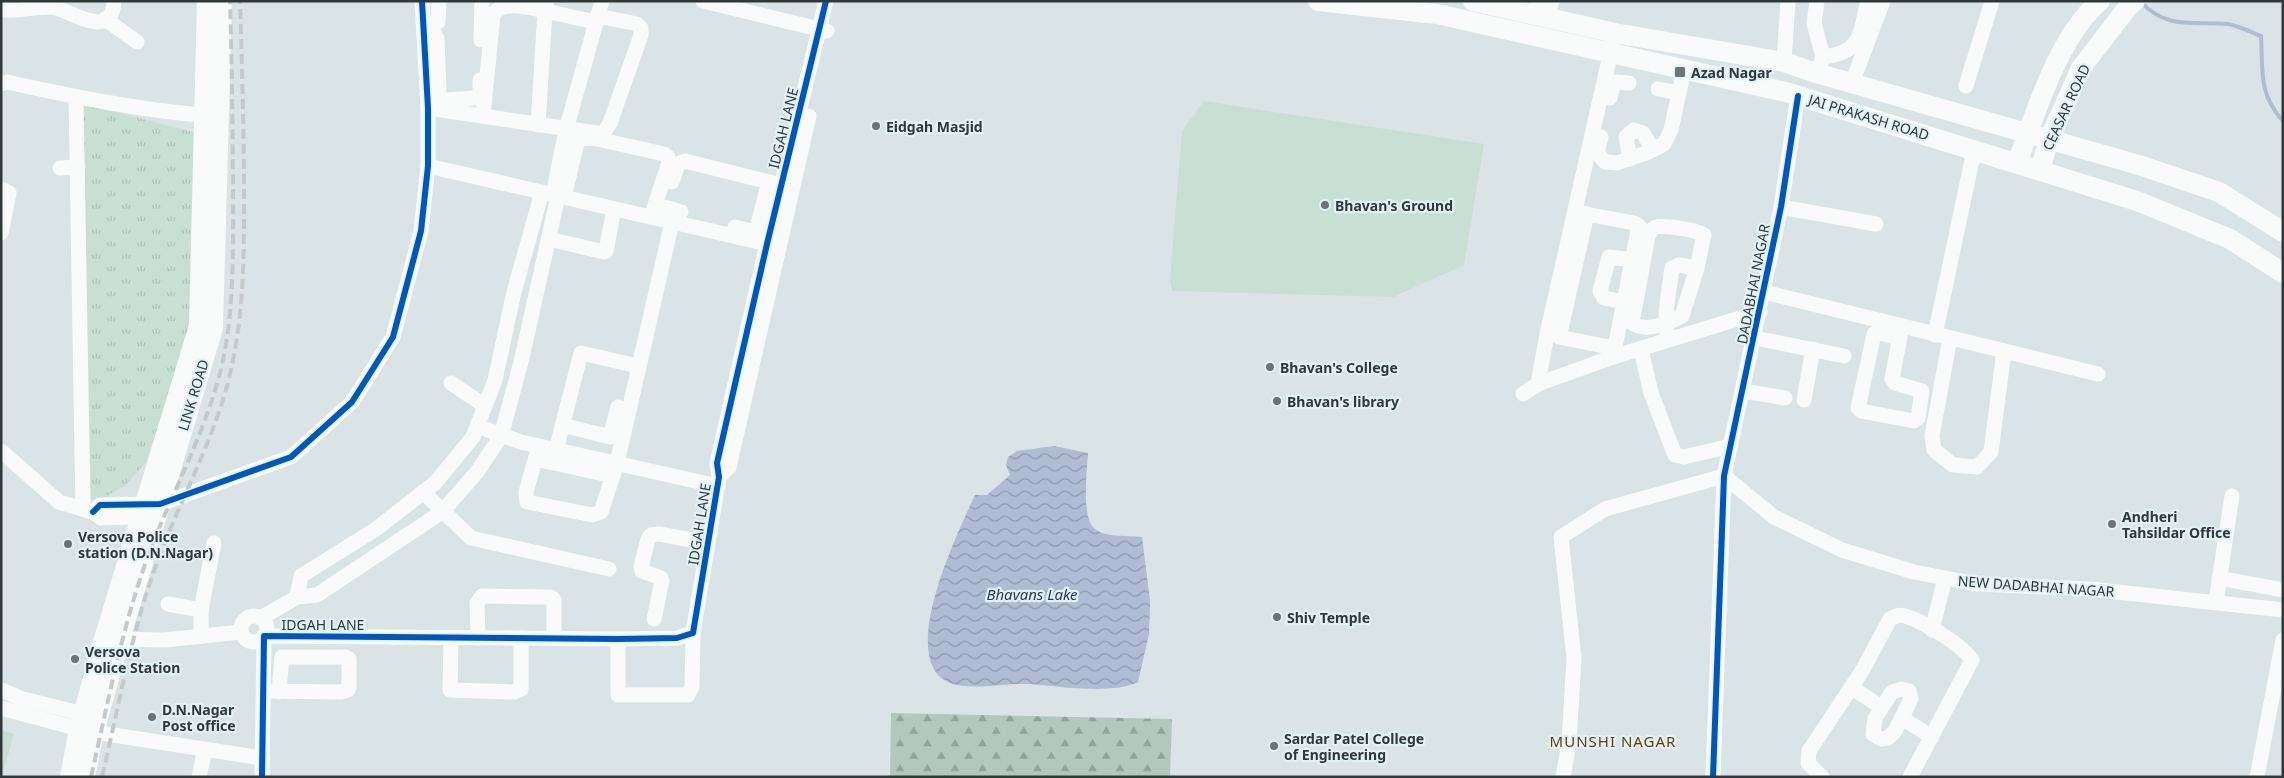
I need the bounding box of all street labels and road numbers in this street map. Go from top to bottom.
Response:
street label: CEASAR ROAD [2038,61,2094,153]
street label: IDGAH LANE [764,86,802,170]
street label: JAI PRAKASH ROAD [1804,89,1932,144]
street label: DADABHAI NAGAR [1732,222,1774,346]
street label: LINK ROAD [173,357,213,433]
street label: IDGAH LANE [683,482,715,566]
street label: NEW DADABHAI NAGAR [1957,571,2115,601]
street label: IDGAH LANE [282,615,364,634]

